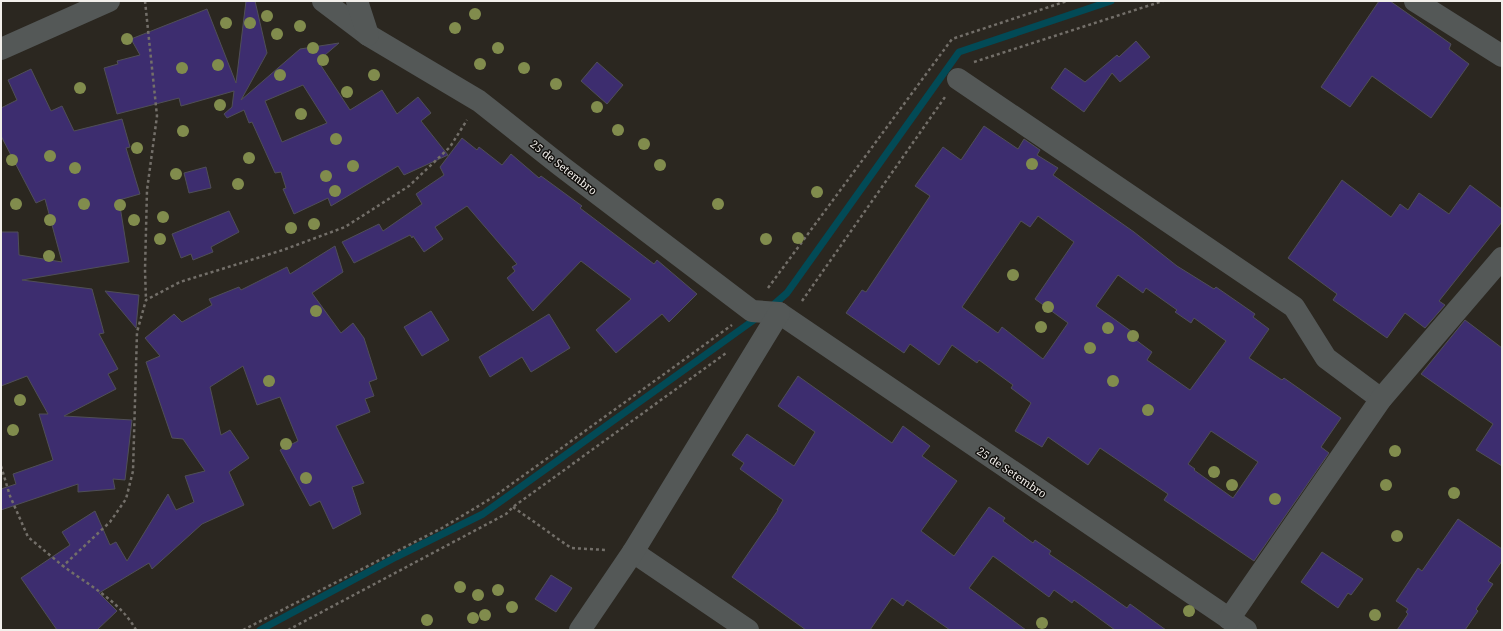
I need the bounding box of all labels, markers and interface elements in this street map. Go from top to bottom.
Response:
street label: 25 de Setembro [527,136,601,198]
street label: 25 de Setembro [974,443,1050,501]

